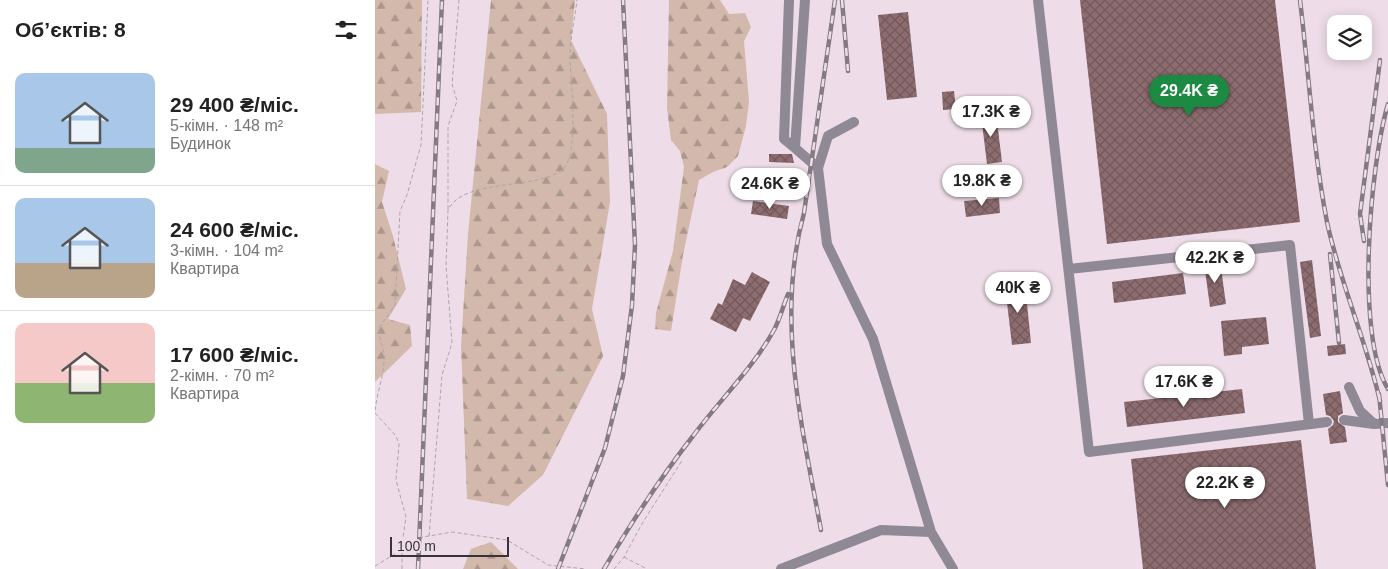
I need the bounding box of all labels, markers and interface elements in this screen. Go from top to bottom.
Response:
map controls [1327,15,1372,60]
button: layers [1327,15,1372,60]
icon: filters [332,16,360,44]
text: Об’єктів: 8 [15,18,126,41]
pin: 29.4K ₴ [1143,74,1235,117]
text: 29.4K ₴ [1160,82,1218,99]
icon: home [55,93,115,153]
text: 29 400 ₴/міс. [170,93,299,116]
pin: 17.3K ₴ [945,96,1037,138]
text: 17.3K ₴ [962,103,1020,120]
text: 5-кімн. · 148 m² [170,117,283,134]
text: Будинок [170,135,231,152]
pin: 19.8K ₴ [936,164,1028,207]
pin: 24.6K ₴ [724,168,816,210]
text: 19.8K ₴ [953,172,1011,189]
text: 24.6K ₴ [741,175,799,192]
icon: home [55,218,115,278]
text: 24 600 ₴/міс. [170,218,299,241]
text: 3-кімн. · 104 m² [170,242,283,259]
pin: 42.2K ₴ [1169,242,1261,284]
text: 42.2K ₴ [1186,249,1244,266]
text: Квартира [170,260,239,277]
pin: 40K ₴ [983,272,1053,314]
text: 40K ₴ [996,279,1040,296]
icon: home [55,343,115,403]
text: 17 600 ₴/міс. [170,343,299,366]
pin: 17.6K ₴ [1138,366,1230,408]
text: 2-кімн. · 70 m² [170,367,274,384]
text: 17.6K ₴ [1155,373,1213,390]
text: Квартира [170,385,239,402]
pin: 22.2K ₴ [1179,466,1271,509]
text: 22.2K ₴ [1196,474,1254,491]
scale bar [390,534,509,557]
text: 100 m [397,538,436,554]

